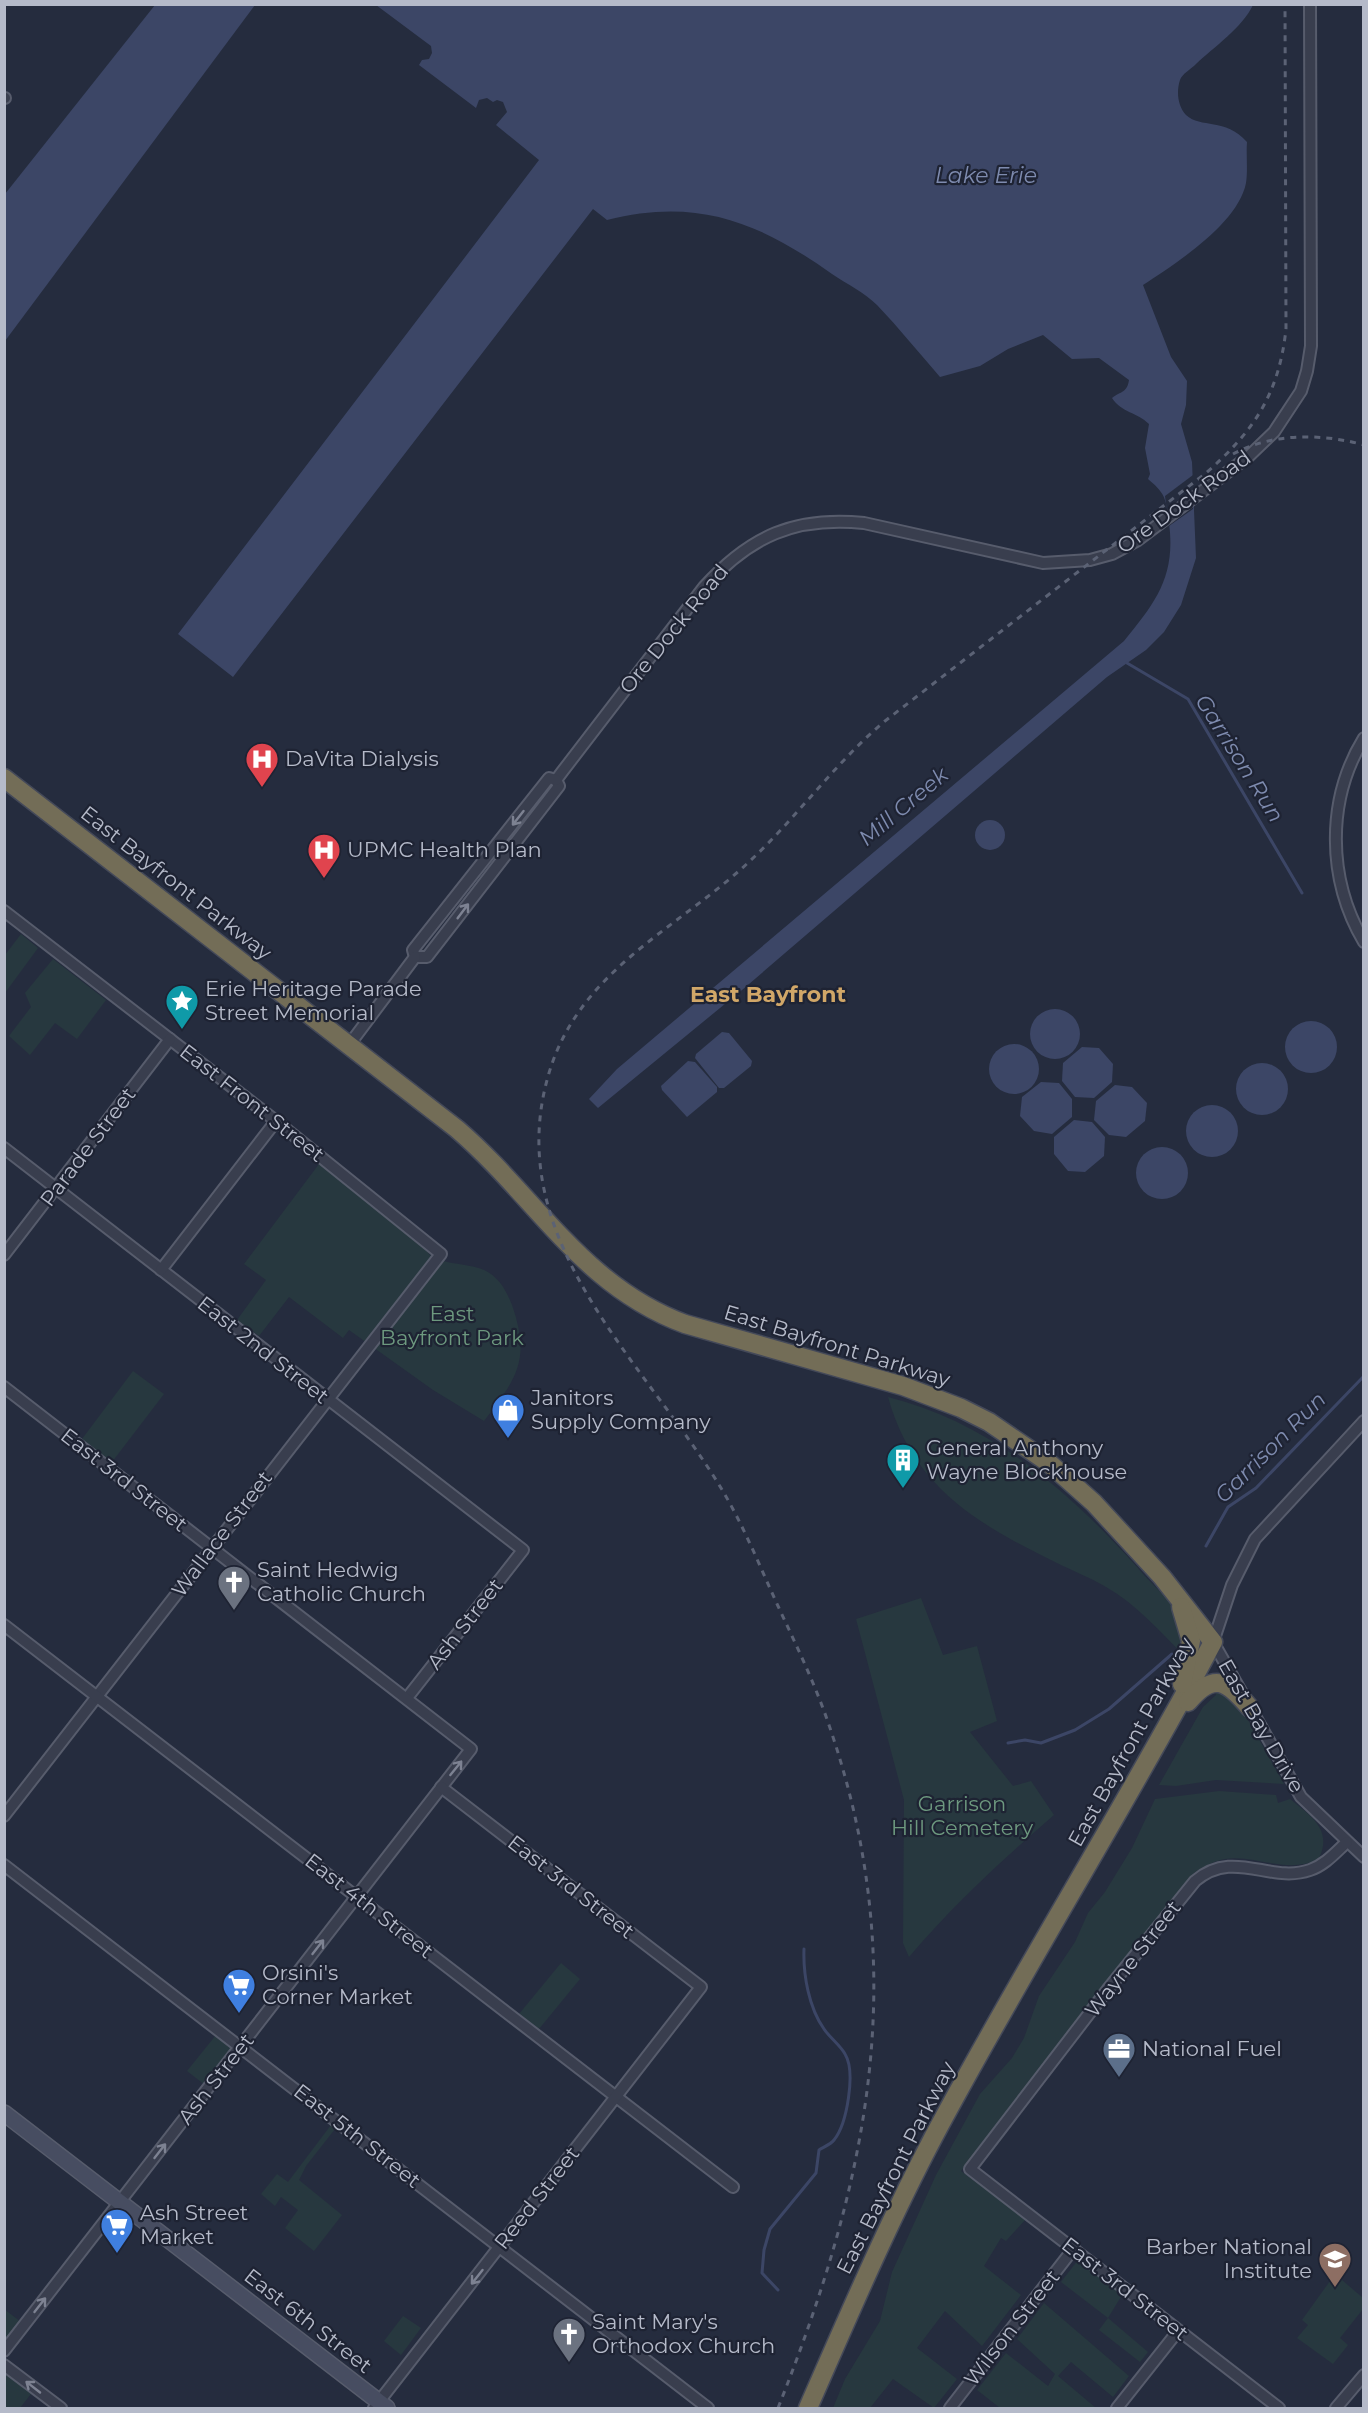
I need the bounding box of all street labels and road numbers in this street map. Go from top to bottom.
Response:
street label: Ore Dock Road [1112,445,1255,558]
street label: Ore Dock Road [614,559,733,698]
street label: East Bayfront Parkway [76,800,277,965]
street label: East Front Street [175,1038,330,1167]
street label: Parade Street [35,1082,141,1211]
street label: East 2nd Street [193,1291,334,1409]
street label: East Bayfront Parkway [721,1299,954,1392]
street label: East 3rd Street [56,1422,193,1537]
street label: Wallace Street [166,1466,277,1602]
street label: Ash Street [421,1573,508,1674]
street label: East Bayfront Parkway [1063,1632,1199,1851]
street label: East Bay Drive [1213,1654,1310,1797]
street label: East 3rd Street [503,1829,640,1944]
street label: East 4th Street [300,1848,439,1964]
street label: Wayne Street [1079,1895,1186,2022]
street label: Ash Street [172,2028,259,2129]
street label: East Bayfront Parkway [831,2057,960,2278]
street label: East 5th Street [289,2078,426,2193]
street label: Reed Street [489,2141,585,2254]
street label: East 3rd Street [1057,2231,1194,2346]
street label: East 6th Street [240,2263,377,2378]
street label: Wilson Street [958,2264,1065,2391]

